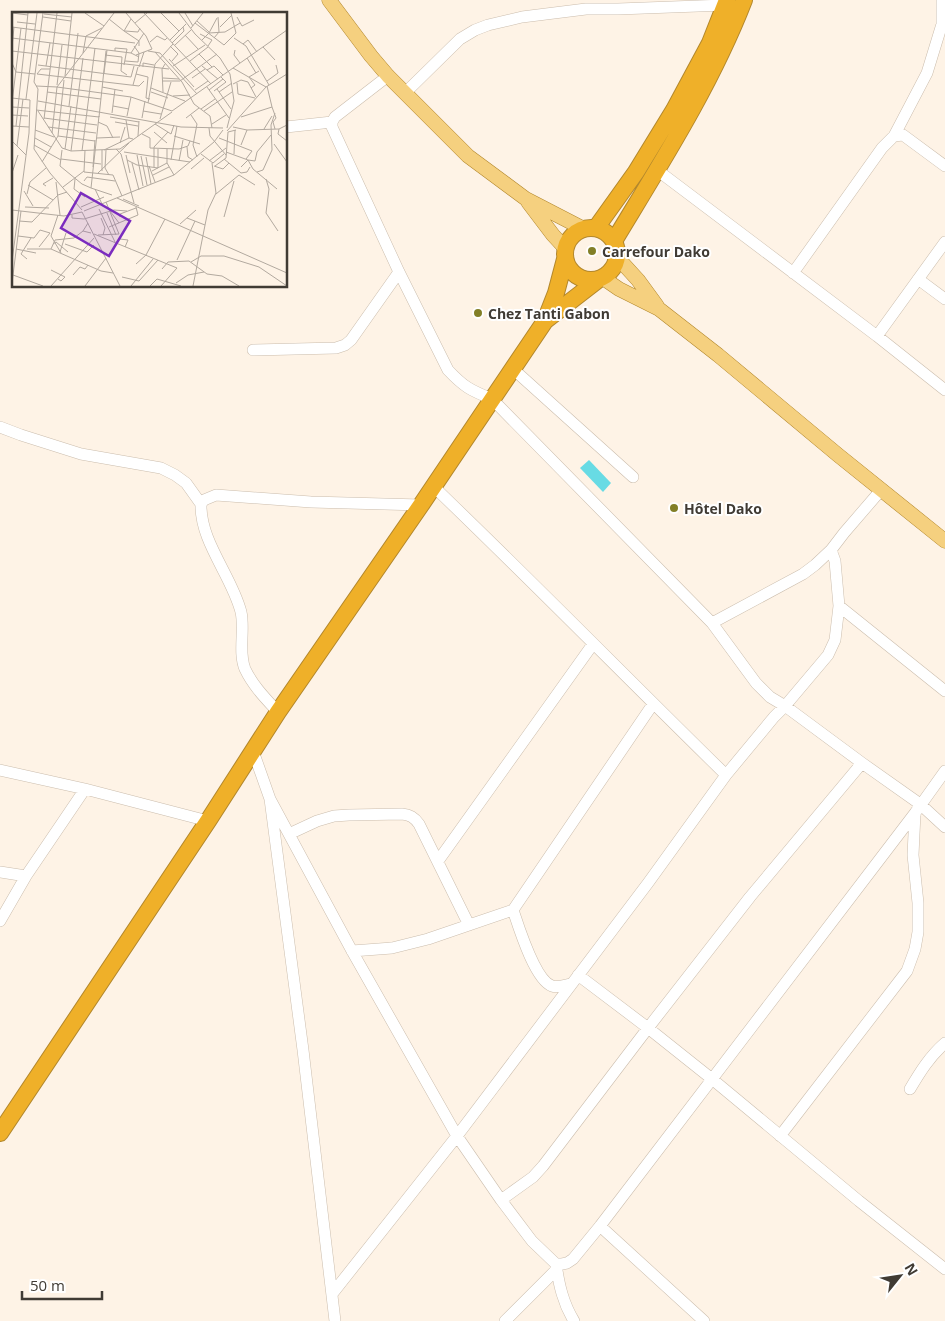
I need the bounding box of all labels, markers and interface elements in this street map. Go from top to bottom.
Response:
inset map [12,12,288,288]
place label: Carrefour Dako [602,242,710,261]
marker: Carrefour Dako [586,245,598,257]
place label: Chez Tanti Gabon [488,304,610,323]
marker: Chez Tanti Gabon [472,307,484,319]
place label: Hôtel Dako [684,499,762,518]
marker: Hôtel Dako [668,502,680,514]
north arrow [875,1251,925,1301]
text: N [901,1260,923,1279]
scale bar [22,1268,102,1300]
text: 50 m [30,1275,65,1295]

